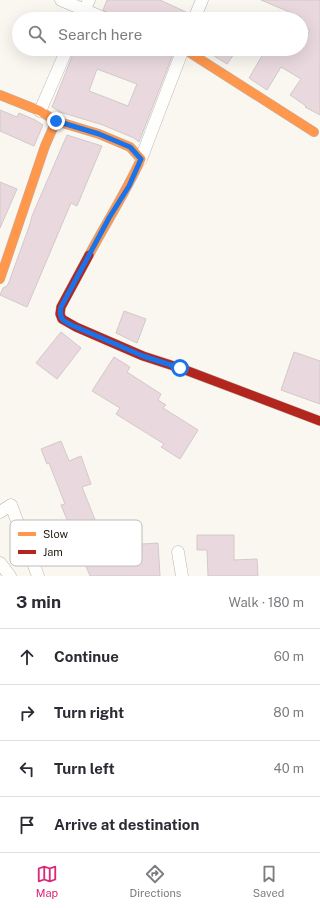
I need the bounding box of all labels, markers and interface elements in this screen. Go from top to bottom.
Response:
search box [12,12,308,56]
icon: search [26,23,48,45]
text: Search here [58,26,142,43]
route end [47,112,65,130]
route start [171,359,189,377]
legend [10,520,142,566]
text: Slow [43,528,69,540]
text: Jam [43,546,63,558]
text: 3 min [16,592,61,612]
text: Walk · 180 m [229,595,304,610]
icon: ahead [16,646,38,668]
text: Continue [54,648,119,665]
text: 60 m [274,649,304,664]
icon: right [16,702,38,724]
text: Turn right [54,704,124,721]
text: 80 m [273,705,304,720]
icon: left [16,758,38,780]
text: Turn left [54,760,115,777]
text: 40 m [273,761,304,776]
icon: arrive [16,814,38,836]
text: Arrive at destination [54,816,199,833]
tab: Map [36,863,58,899]
tab: Directions [130,863,181,899]
tab: Saved [253,863,284,899]

